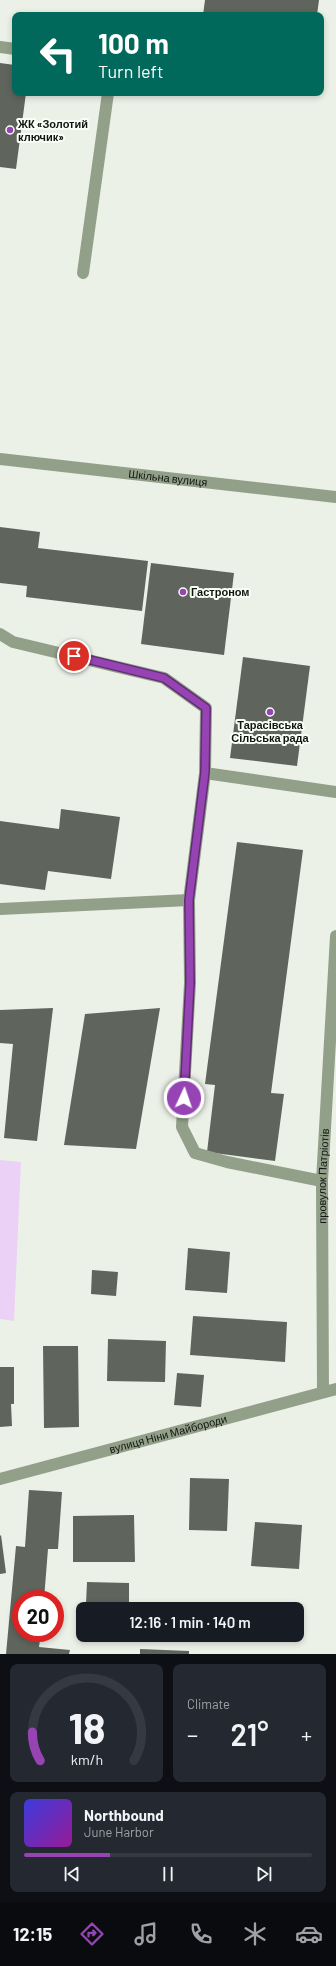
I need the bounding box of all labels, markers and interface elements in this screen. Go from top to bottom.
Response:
text: 100 m [98,26,169,60]
icon: left [32,28,84,80]
text: Turn left [98,60,164,82]
place label: ЖК «Золотий ключик» [17,117,88,143]
marker: ЖК «Золотий ключик» [5,125,15,135]
street label: Шкільна вулиця [128,467,208,488]
place label: Гастроном [191,585,250,598]
marker: Гастроном [178,587,188,597]
pin [57,639,91,673]
icon: arrive [63,645,85,667]
marker: Тарасівська Сільська рада [265,707,275,717]
place label: Тарасівська Сільська рада [231,718,310,744]
position arrow [163,1077,205,1119]
street label: провулок Патріотів [315,1128,331,1224]
street label: вулиця Ніни Майбороди [108,1412,228,1455]
speed limit sign: 20 [12,1590,64,1642]
text: 12:16 · 1 min · 140 m [129,1613,251,1631]
text: Climate [187,1696,230,1712]
text: 18 [68,1702,105,1752]
text: 21° [230,1716,269,1752]
text: − [187,1721,198,1747]
text: + [301,1721,312,1747]
text: km/h [70,1751,103,1768]
text: Northbound [84,1806,164,1824]
text: June Harbor [84,1824,154,1840]
icon: previous [61,1863,83,1885]
icon: pause [157,1863,179,1885]
icon: next [253,1863,275,1885]
icon: directions [78,1920,106,1948]
icon: music [132,1920,160,1948]
icon: phone [187,1920,215,1948]
icon: climate [241,1920,269,1948]
icon: car [295,1920,323,1948]
text: 12:15 [13,1923,52,1945]

